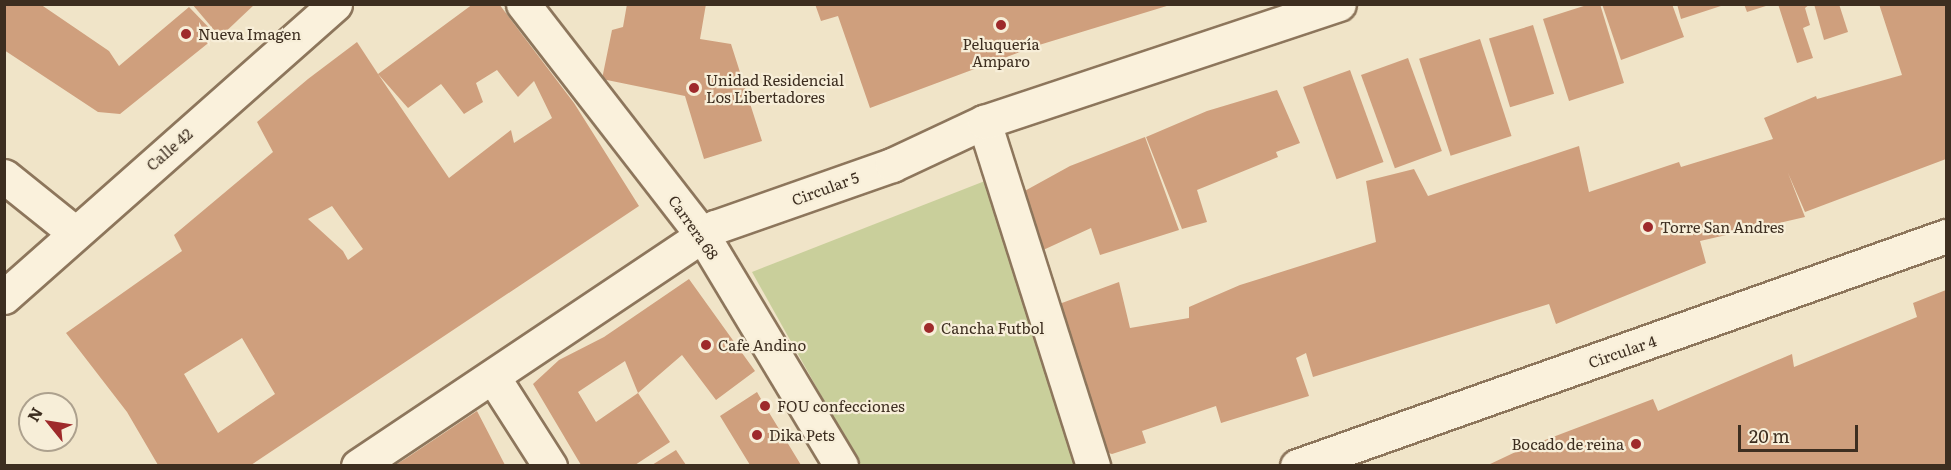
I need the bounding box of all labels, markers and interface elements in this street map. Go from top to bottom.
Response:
marker: Peluquería Amparo [994,18,1008,32]
place label: Nueva Imagen [198,25,301,43]
marker: Nueva Imagen [179,27,193,41]
place label: Peluquería Amparo [962,34,1040,69]
place label: Unidad Residencial Los Libertadores [706,70,844,105]
marker: Unidad Residencial Los Libertadores [687,81,701,95]
street label: Calle 42 [142,124,196,174]
street label: Circular 5 [789,168,861,208]
street label: Carrera 68 [665,191,723,263]
place label: Torre San Andres [1660,218,1784,236]
marker: Torre San Andres [1641,220,1655,234]
place label: Cancha Futbol [941,319,1044,337]
marker: Cancha Futbol [922,321,936,335]
street label: Circular 4 [1586,331,1658,371]
place label: Cafe Andino [718,336,806,354]
marker: Cafe Andino [699,338,713,352]
north arrow [18,392,78,452]
place label: FOU confecciones [777,397,905,415]
marker: FOU confecciones [758,399,772,413]
text: N [20,402,48,426]
scale bar [1741,413,1861,451]
text: 20 m [1749,422,1790,449]
place label: Dika Pets [769,426,835,444]
marker: Dika Pets [750,428,764,442]
place label: Bocado de reina [1511,435,1624,453]
marker: Bocado de reina [1629,437,1643,451]

